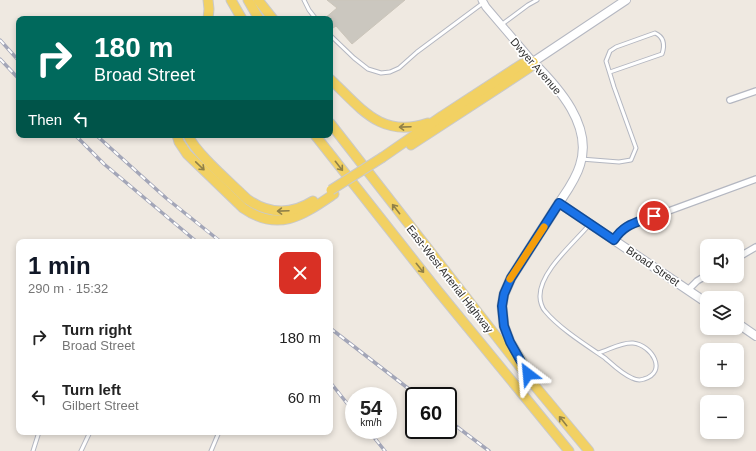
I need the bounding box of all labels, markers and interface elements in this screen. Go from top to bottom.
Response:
icon: right [28,32,80,84]
text: 180 m [94,32,173,63]
street label: Dwyer Avenue [508,35,564,97]
text: Broad Street [94,65,195,85]
icon: left [70,108,92,130]
text: Then [28,111,62,128]
one-way arrow [399,123,412,131]
one-way arrow [335,160,344,171]
one-way arrow [195,161,205,171]
pin [637,199,671,233]
one-way arrow [392,204,401,215]
icon: arrive [643,205,665,227]
one-way arrow [277,207,290,215]
street label: East-West Arterial Highway [404,223,496,336]
map controls [700,239,744,439]
button: sound [700,239,744,283]
street label: Broad Street [624,244,682,288]
text: 1 min [28,252,91,279]
button: close [279,252,321,294]
one-way arrow [415,263,424,273]
text: 290 m · 15:32 [28,281,108,296]
button: layers [700,291,744,335]
text: Turn right [62,321,132,338]
icon: right [28,326,50,348]
text: 180 m [279,329,321,346]
text: Broad Street [62,338,135,353]
button: + [700,343,744,387]
position arrow [507,353,549,395]
text: Turn left [62,381,121,398]
icon: left [28,386,50,408]
speed limit sign: 60 [405,387,457,439]
text: 60 m [288,389,321,406]
button: − [700,395,744,439]
text: 54 [360,397,382,419]
text: Gilbert Street [62,398,139,413]
one-way arrow [559,416,568,427]
text: km/h [360,417,382,428]

